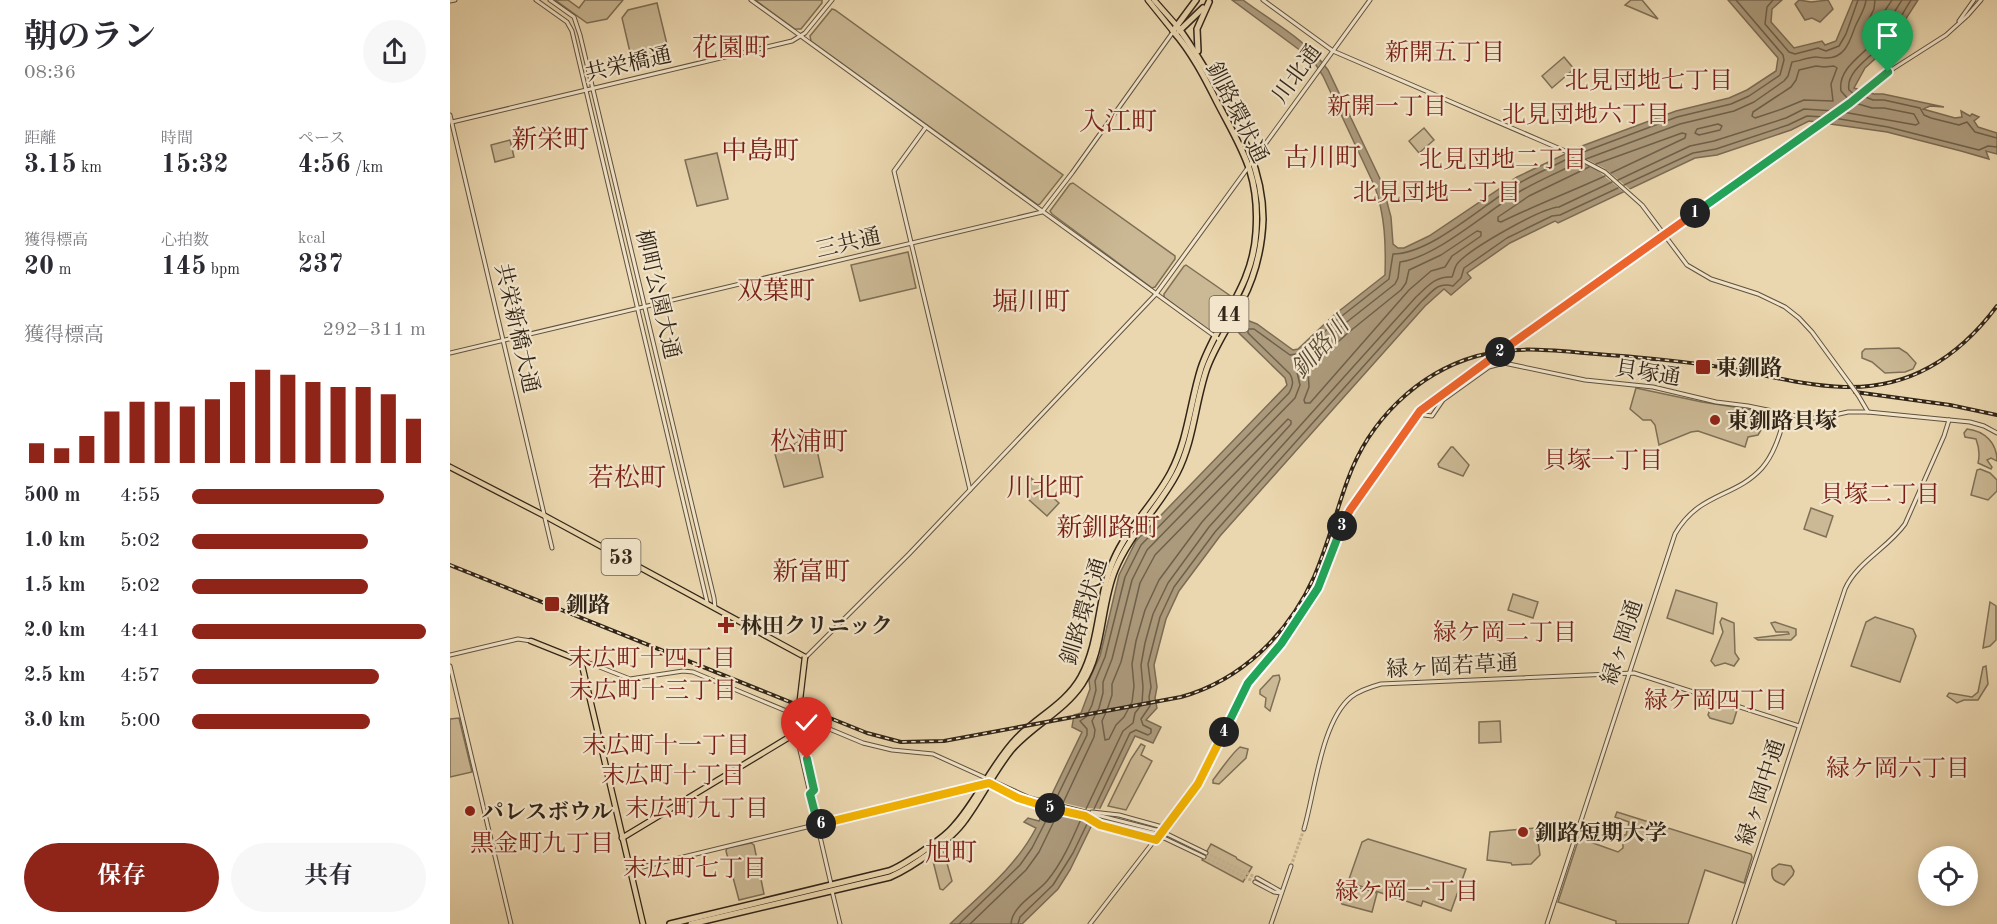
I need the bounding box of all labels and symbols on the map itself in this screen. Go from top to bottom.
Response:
pin [1862,10,1913,72]
district label: 花園町 [692,34,770,62]
district label: 新開五丁目 [1385,39,1505,66]
street label: 川北通 [1268,40,1326,107]
street label: 共栄橋通 [583,42,674,86]
street label: 釧路環状通 [1201,58,1273,167]
district label: 北見団地七丁目 [1565,67,1733,94]
district label: 新開一丁目 [1327,93,1447,120]
district label: 北見団地六丁目 [1502,101,1670,128]
district label: 入江町 [1079,108,1157,136]
district label: 新栄町 [511,126,589,154]
district label: 中島町 [721,137,799,165]
district label: 古川町 [1283,144,1361,172]
district label: 北見団地二丁目 [1419,146,1587,173]
district label: 北見団地一丁目 [1353,179,1521,206]
pin: 1 [1680,198,1710,228]
street label: 三共通 [813,224,883,262]
street label: 柳町公園大通 [631,227,685,361]
street label: 共栄新橋大通 [490,261,544,395]
district label: 双葉町 [737,277,815,305]
district label: 堀川町 [992,288,1070,316]
road number: 44 [1210,296,1248,332]
water label: 釧路川 [1286,309,1357,383]
pin: 2 [1485,337,1515,367]
street label: 貝塚通 [1613,356,1682,390]
place label: 東釧路 [1716,356,1782,380]
marker: 東釧路 [1694,358,1712,376]
place label: 東釧路貝塚 [1727,409,1837,433]
marker: 東釧路貝塚 [1708,413,1722,427]
district label: 松浦町 [770,428,848,456]
district label: 貝塚一丁目 [1543,447,1663,474]
district label: 若松町 [588,464,666,492]
district label: 川北町 [1006,475,1084,502]
district label: 貝塚二丁目 [1820,481,1940,508]
pin: 3 [1327,511,1357,541]
district label: 新釧路町 [1056,514,1160,542]
road number: 53 [602,539,640,575]
street label: 釧路環状通 [1056,555,1112,667]
district label: 新富町 [772,558,850,586]
place label: 釧路 [566,593,610,617]
marker: 釧路 [543,595,561,613]
street label: 緑ヶ岡通 [1597,597,1647,688]
place label: 林田クリニック [740,614,893,638]
marker: 林田クリニック [717,616,735,634]
district label: 緑ケ岡二丁目 [1433,619,1577,646]
district label: 末広町十四丁目 [568,645,736,672]
street label: 緑ヶ岡若草通 [1386,651,1519,681]
district label: 末広町十三丁目 [569,677,737,704]
district label: 緑ケ岡四丁目 [1644,687,1788,714]
pin [781,697,832,759]
pin: 4 [1209,717,1239,747]
district label: 末広町十一丁目 [582,732,750,759]
street label: 緑ヶ岡中通 [1733,736,1789,848]
district label: 緑ケ岡六丁目 [1826,755,1970,782]
district label: 末広町十丁目 [601,762,745,789]
pin: 5 [1035,793,1065,823]
district label: 末広町九丁目 [625,795,769,822]
place label: パレスボウル [482,801,613,824]
marker: パレスボウル [463,804,477,818]
pin: 6 [806,809,836,839]
place label: 釧路短期大学 [1535,821,1667,845]
marker: 釧路短期大学 [1516,825,1530,839]
district label: 黒金町九丁目 [470,830,614,857]
district label: 旭町 [925,839,977,867]
district label: 末広町七丁目 [623,855,767,882]
district label: 緑ケ岡一丁目 [1335,878,1479,905]

